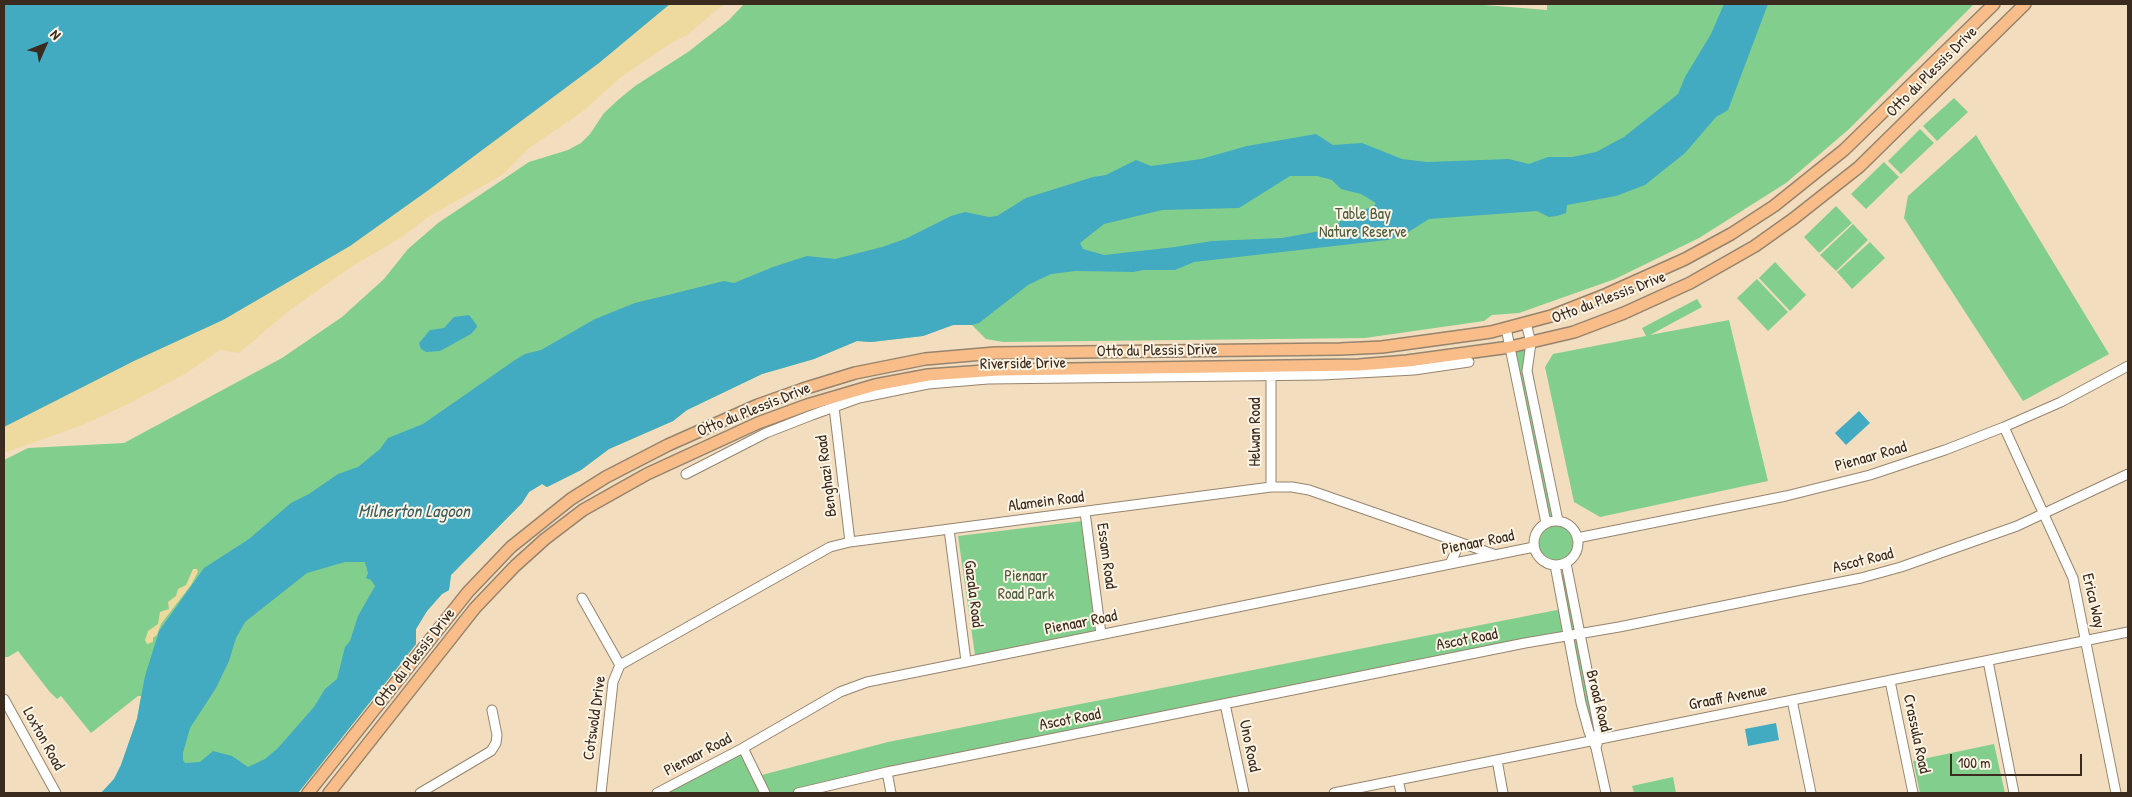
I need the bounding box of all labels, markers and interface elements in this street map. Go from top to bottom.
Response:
north arrow [20,20,70,70]
street label: Otto du Plessis Drive [1883,23,1981,121]
text: N [47,25,66,44]
park label: Table Bay Nature Reserve [1319,205,1407,243]
street label: Otto du Plessis Drive [1549,267,1669,329]
street label: Otto du Plessis Drive [1097,340,1217,362]
street label: Riverside Drive [980,354,1066,374]
street label: Otto du Plessis Drive [695,379,813,441]
street label: Helwan Road [1246,398,1266,466]
street label: Benghazi Road [812,434,842,518]
street label: Pienaar Road [1833,438,1909,476]
street label: Alamein Road [1007,488,1085,516]
water label: Milnerton Lagoon [358,501,470,523]
street label: Essam Road [1092,522,1120,590]
street label: Pienaar Road [1440,527,1516,559]
street label: Ascot Road [1831,544,1895,578]
street label: Gazala Road [959,559,987,629]
park label: Pienaar Road Park [998,567,1054,605]
street label: Erica Way [2077,572,2109,630]
street label: Otto du Plessis Drive [370,605,460,711]
street label: Pienaar Road [1043,607,1119,639]
street label: Ascot Road [1435,625,1499,655]
street label: Broad Road [1581,668,1615,734]
street label: Cotswold Drive [580,675,610,761]
street label: Graaff Avenue [1687,681,1769,715]
street label: Crassula Road [1898,693,1934,775]
street label: Loxton Road [18,704,68,774]
street label: Ascot Road [1038,705,1102,735]
street label: Uno Road [1234,718,1264,774]
street label: Pienaar Road [661,729,735,781]
scale bar [1952,744,2084,776]
text: 100 m [1958,752,1991,773]

